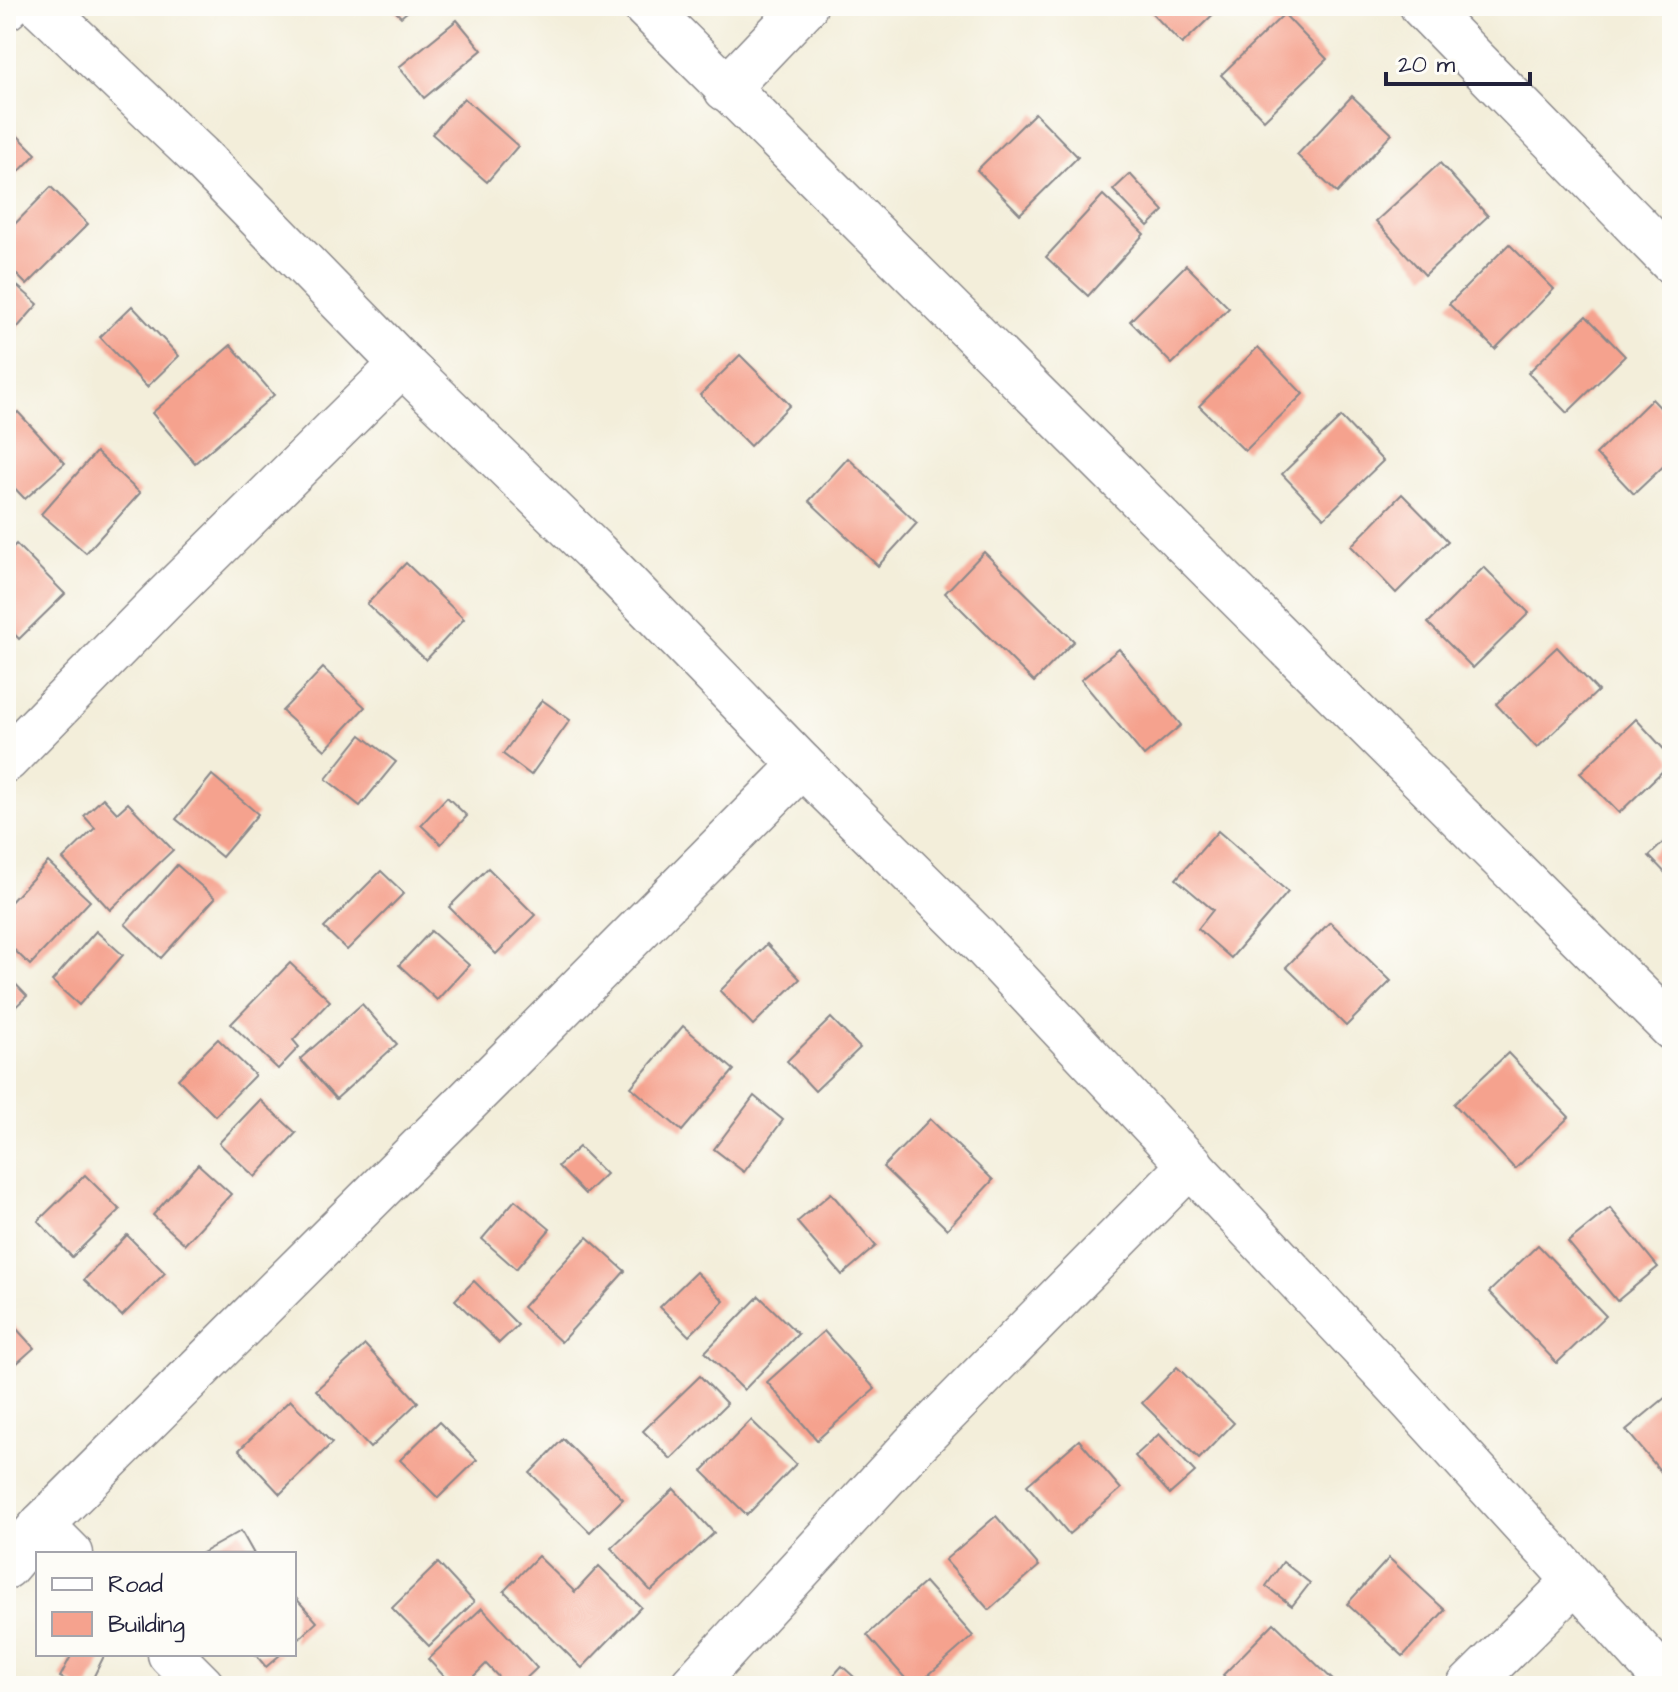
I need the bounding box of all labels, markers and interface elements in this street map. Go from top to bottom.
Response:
scale bar [1386,36,1530,86]
text: 20 m [1398,48,1455,82]
legend [36,1552,296,1656]
text: Road [108,1568,163,1602]
text: Building [108,1608,185,1643]

